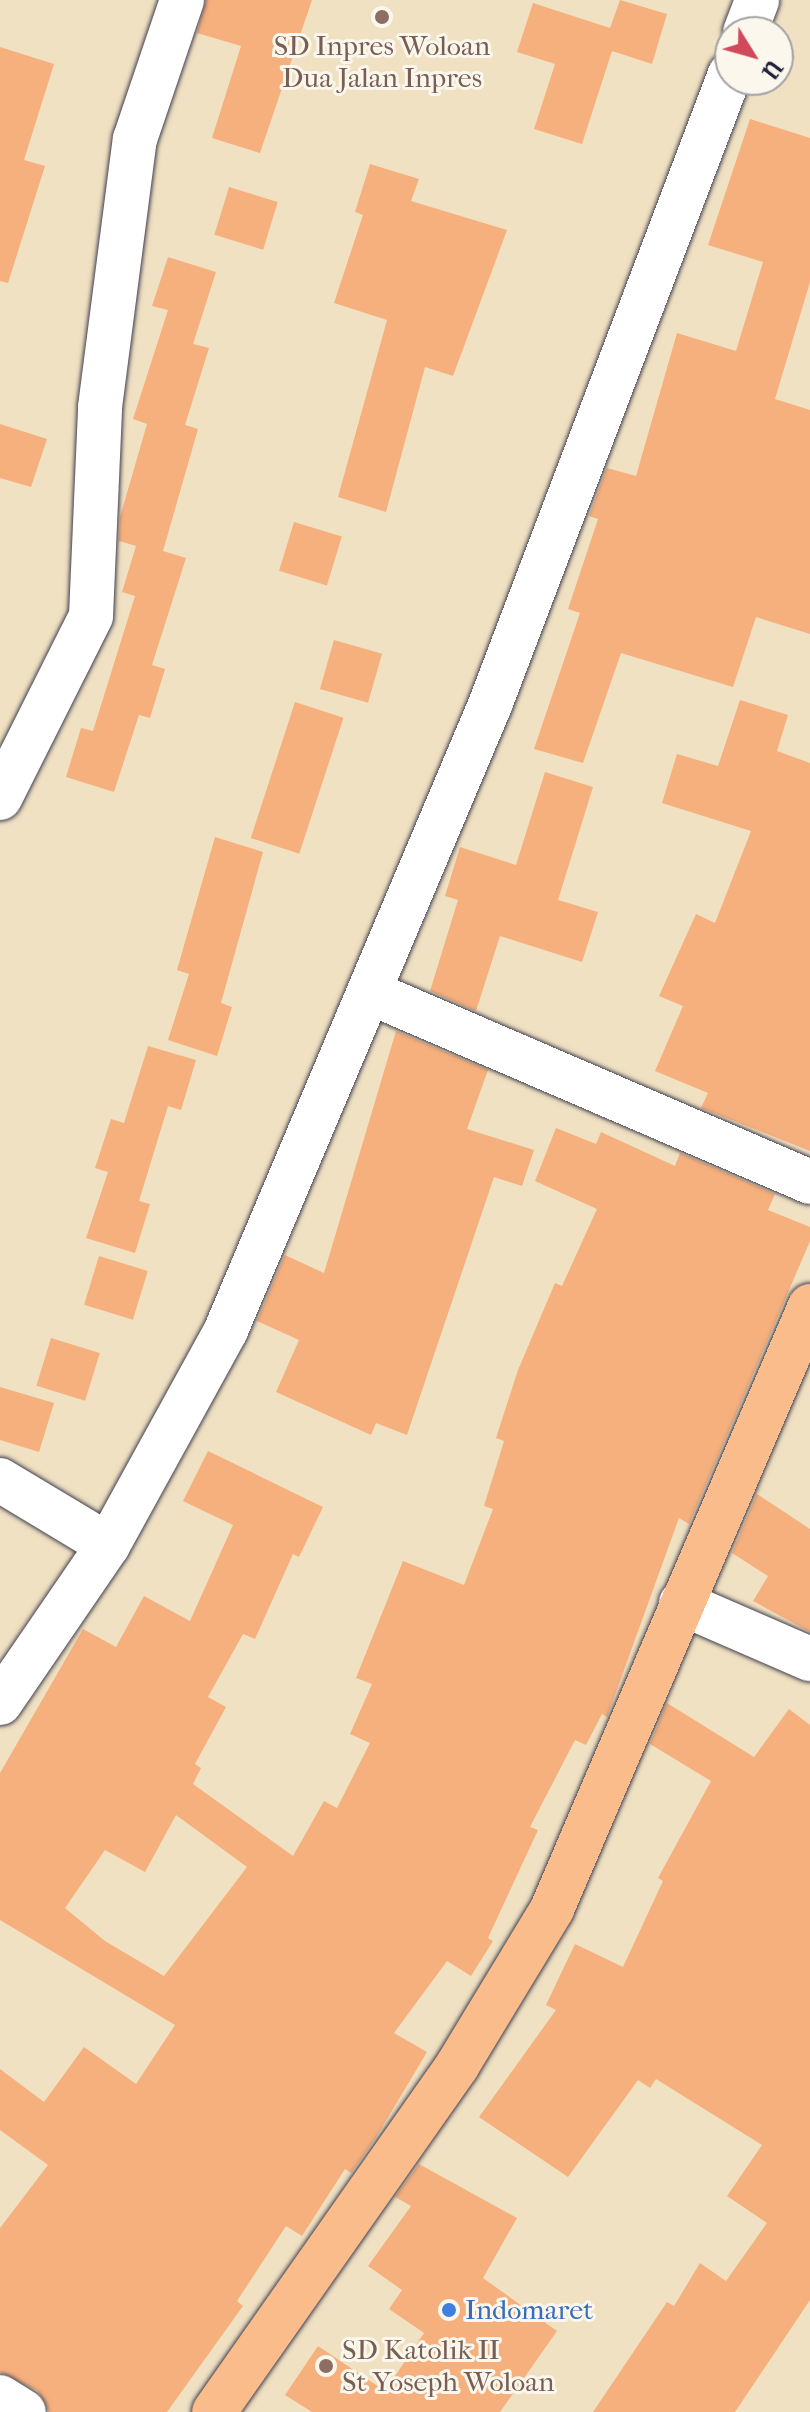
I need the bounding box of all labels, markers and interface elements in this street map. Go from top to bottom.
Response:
marker: SD Inpres Woloan Dua Jalan Inpres [373,8,391,26]
north arrow [714,16,794,96]
place label: SD Inpres Woloan Dua Jalan Inpres [274,29,490,95]
text: U [756,55,787,84]
place label: Indomaret [465,2293,593,2327]
marker: Indomaret [440,2301,458,2319]
place label: SD Katolik II St Yoseph Woloan [342,2333,555,2399]
marker: SD Katolik II St Yoseph Woloan [317,2357,335,2375]

